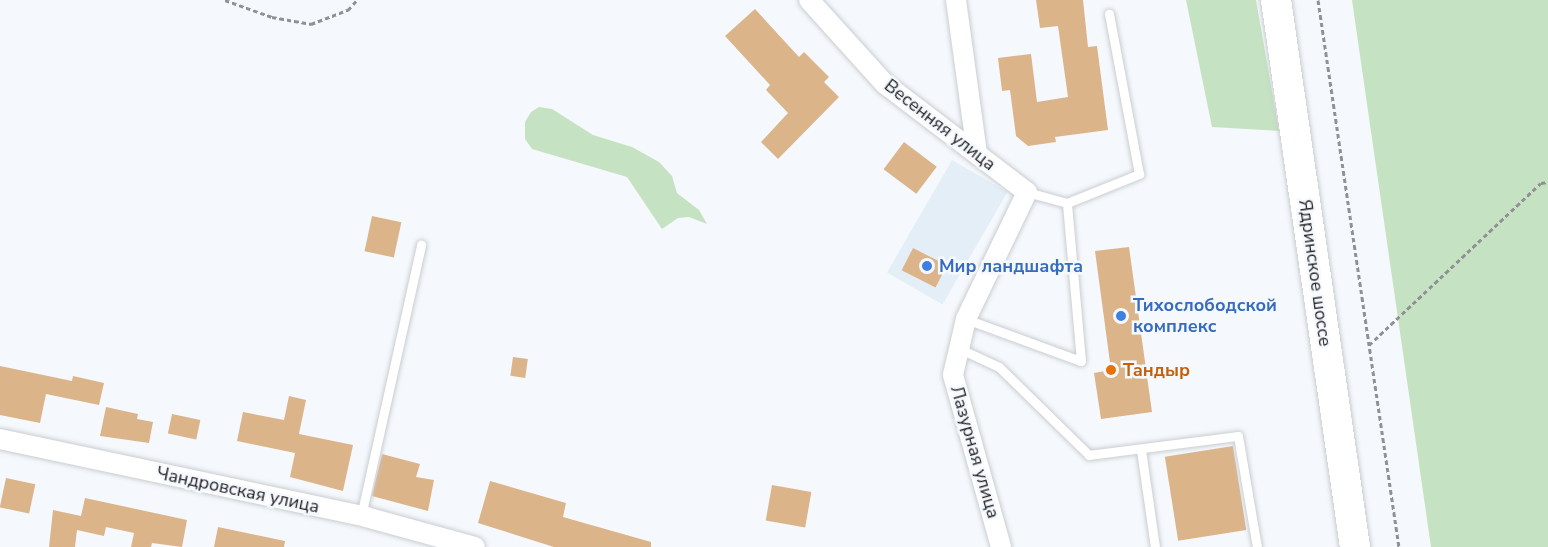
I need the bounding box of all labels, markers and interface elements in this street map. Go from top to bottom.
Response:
street label: Весенняя улица [880,75,1000,175]
street label: Ядринское шоссе [1294,198,1336,348]
place label: Мир ландшафта [939,255,1083,277]
marker: Мир ландшафта [920,259,934,273]
place label: Тихослободской комплекс [1133,295,1277,338]
marker: Тихослободской комплекс [1114,309,1128,323]
place label: Тандыр [1123,359,1190,381]
marker: Тандыр [1104,363,1118,377]
street label: Лазурная улица [946,383,1004,521]
street label: Чандровская улица [155,462,321,518]

